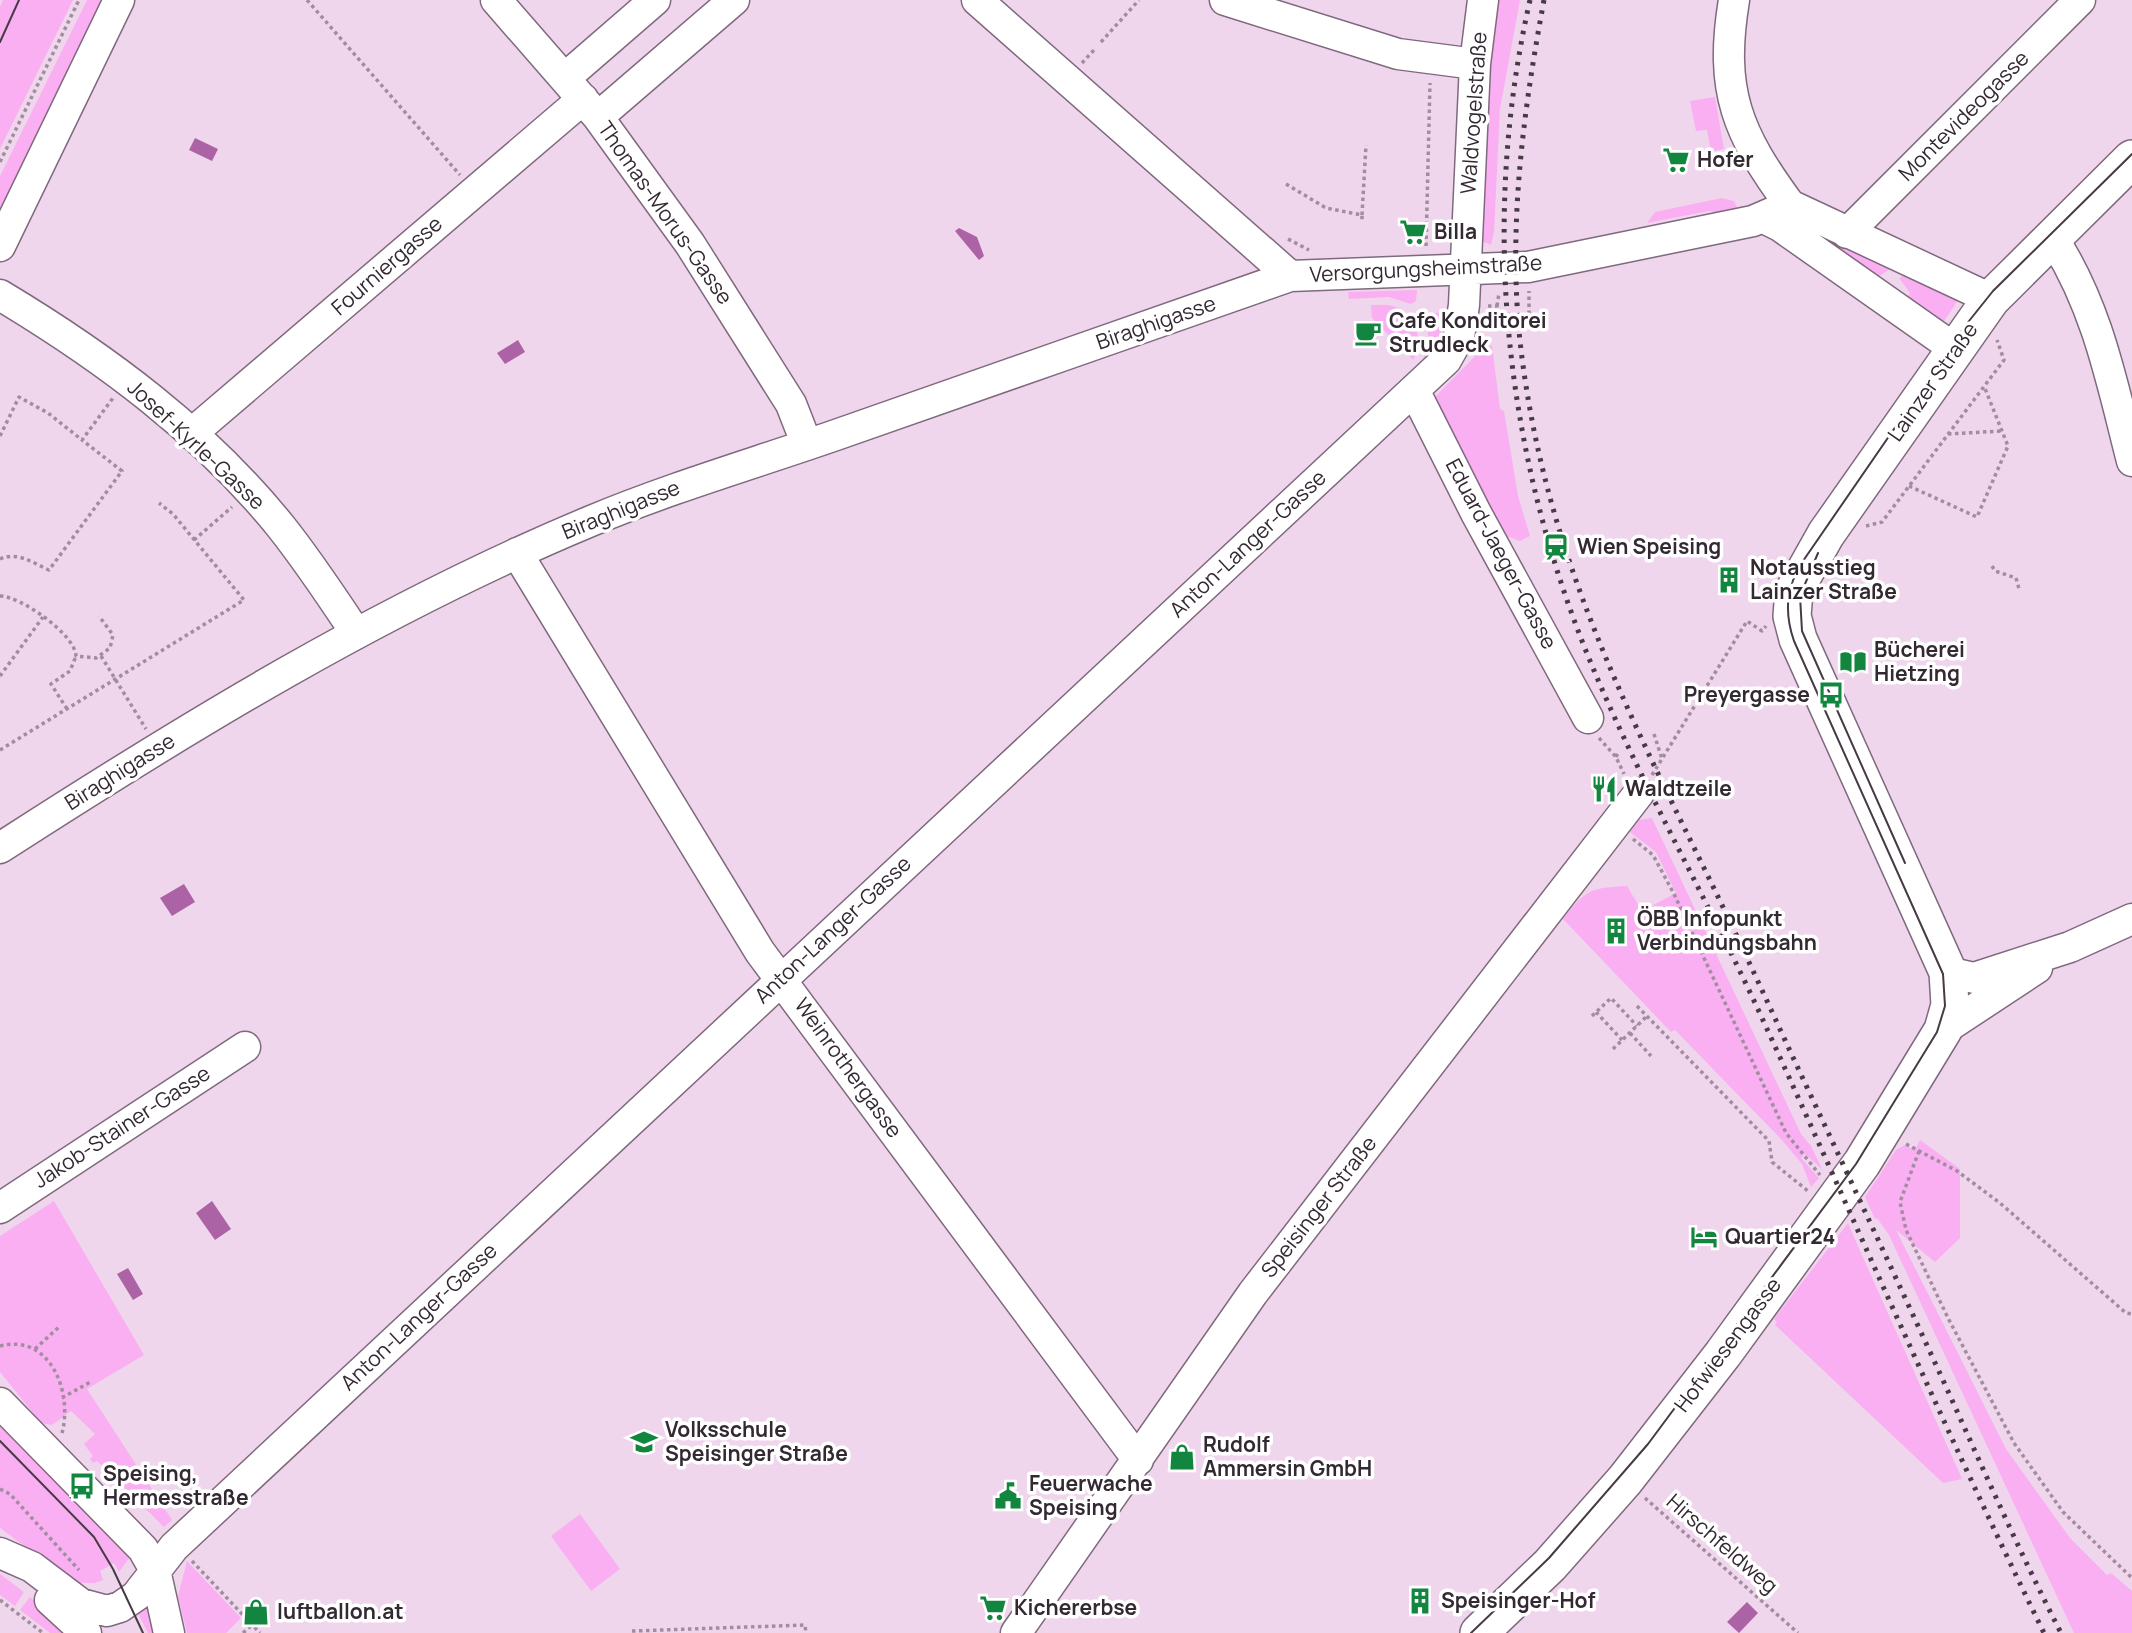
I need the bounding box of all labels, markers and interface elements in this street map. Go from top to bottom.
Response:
street label: Waldvogelstraße [1453,31,1493,195]
street label: Montevideogasse [1892,44,2035,187]
street label: Thomas-Morus-Gasse [592,115,740,310]
supermarket icon: Hofer [1661,145,1691,175]
place label: Hofer [1697,145,1754,173]
street label: Fourniergasse [325,209,448,321]
supermarket icon: Billa [1398,217,1428,247]
place label: Billa [1434,217,1477,245]
street label: Versorgungsheimstraße [1309,248,1543,288]
street label: Biraghigasse [1092,288,1219,356]
place label: Cafe Konditorei Strudleck [1389,306,1547,358]
street label: Lainzer Straße [1881,316,1984,446]
cafe icon: Cafe Konditorei Strudleck [1353,318,1383,348]
street label: Josef-Kyrle-Gasse [122,373,272,515]
street label: Eduard-Jaeger-Gasse [1440,453,1564,654]
street label: Anton-Langer-Gasse [1163,463,1332,623]
street label: Biraghigasse [558,473,684,545]
station icon: Wien Speising [1541,532,1571,562]
place label: Wien Speising [1577,532,1721,560]
place label: Notausstieg Lainzer Straße [1750,553,1897,605]
building icon: Notausstieg Lainzer Straße [1714,565,1744,595]
place label: Bücherei Hietzing [1874,635,1965,687]
library icon: Bücherei Hietzing [1838,647,1868,677]
place label: Preyergasse [1684,680,1810,708]
bus stop icon: Preyergasse [1816,680,1846,710]
street label: Biraghigasse [59,726,180,816]
restaurant icon: Waldtzeile [1589,774,1619,804]
place label: Waldtzeile [1625,774,1732,802]
street label: Anton-Langer-Gasse [748,849,917,1009]
place label: ÖBB Infopunkt Verbindungsbahn [1637,904,1817,956]
building icon: ÖBB Infopunkt Verbindungsbahn [1601,916,1631,946]
street label: Weinrothergasse [789,992,909,1143]
street label: Jakob-Stainer-Gasse [28,1059,215,1194]
street label: Speisinger Straße [1254,1130,1382,1283]
hotel icon: Quartier24 [1689,1222,1719,1252]
place label: Quartier24 [1725,1222,1835,1250]
street label: Anton-Langer-Gasse [334,1236,503,1396]
street label: Hofwiesengasse [1667,1272,1787,1417]
place label: Volksschule Speisinger Straße [665,1415,848,1467]
school or university icon: Volksschule Speisinger Straße [629,1427,659,1457]
place label: Rudolf Ammersin GmbH [1203,1430,1372,1482]
shop icon: Rudolf Ammersin GmbH [1167,1442,1197,1472]
place label: Speising, Hermesstraße [103,1459,249,1511]
place label: Feuerwache Speising [1029,1469,1153,1521]
bus stop icon: Speising, Hermesstraße [67,1471,97,1501]
public building icon: Feuerwache Speising [993,1481,1023,1511]
street label: Hirschfeldweg [1661,1487,1784,1599]
building icon: Speisinger-Hof [1405,1586,1435,1616]
place label: Speisinger-Hof [1441,1586,1596,1614]
supermarket icon: Kichererbse [978,1593,1008,1623]
place label: Kichererbse [1014,1593,1137,1621]
shop icon: luftballon.at [241,1597,271,1627]
place label: luftballon.at [277,1597,404,1625]

